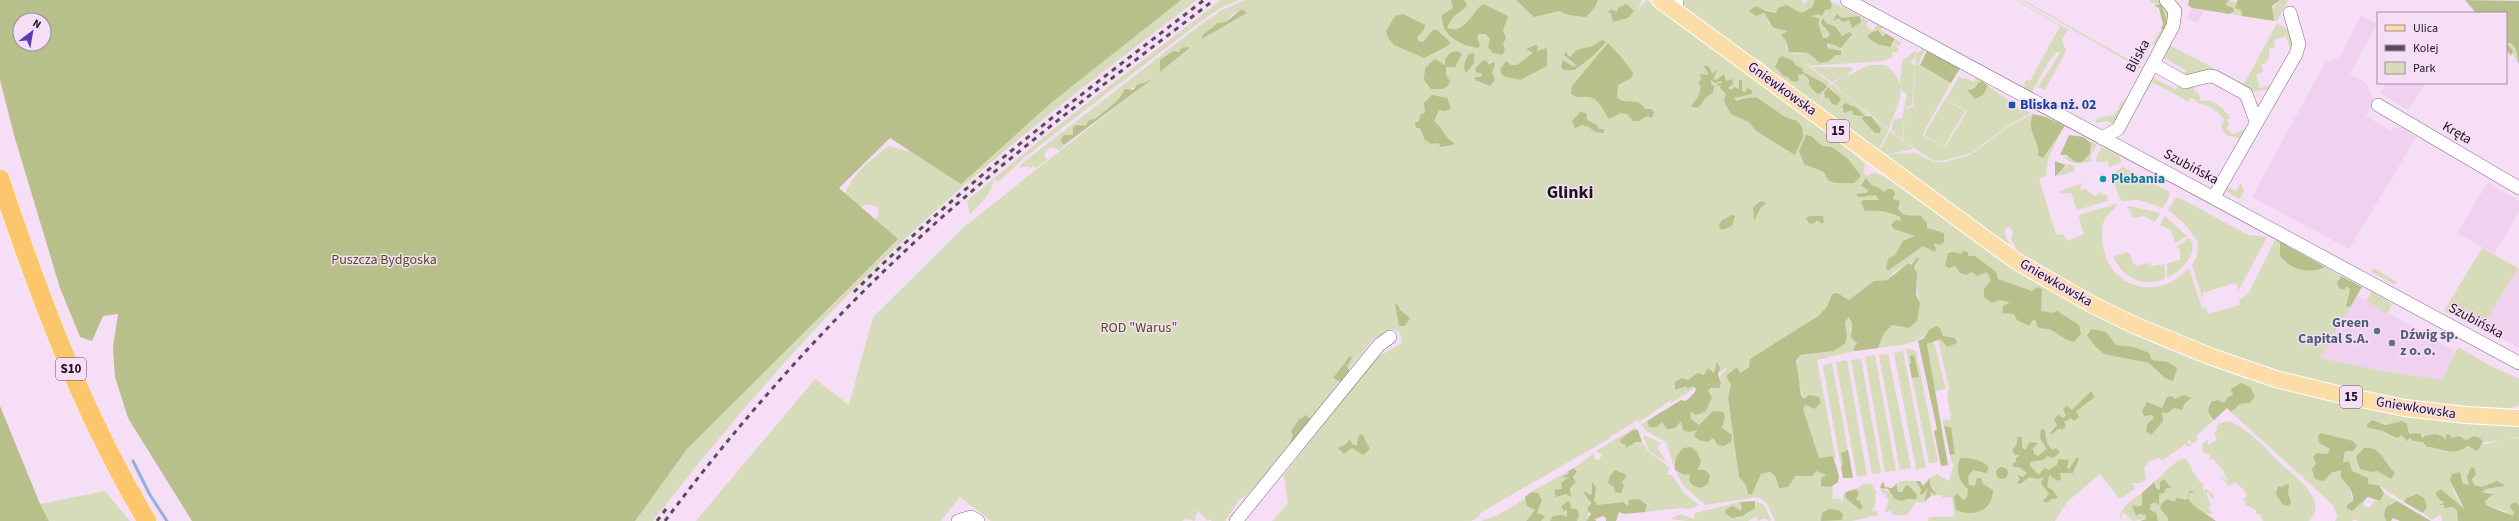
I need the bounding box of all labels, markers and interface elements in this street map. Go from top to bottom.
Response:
north arrow [12,12,52,52]
legend [2377,12,2507,84]
text: N [30,16,44,32]
text: Ulica [2413,20,2438,37]
street label: Bliska [2121,36,2155,76]
text: Kolej [2413,40,2438,57]
street label: Gniewkowska [1743,57,1821,121]
text: Park [2413,60,2435,77]
place label: Bliska nż. 02 [2020,95,2096,115]
marker: Bliska nż. 02 [2007,100,2017,110]
street label: Kręta [2439,117,2475,149]
road number: 15 [1827,120,1849,142]
street label: Szubińska [2160,144,2222,190]
place label: Plebania [2111,169,2165,189]
marker: Plebania [2098,174,2108,184]
district label: Glinki [1547,180,1593,205]
park label: Puszcza Bydgoska [331,250,437,270]
street label: Gniewkowska [2016,254,2096,312]
street label: Szubińska [2445,298,2507,344]
place label: Green Capital S.A. [2298,313,2369,349]
park label: ROD "Warus" [1101,318,1177,338]
place label: Dźwig sp. z o. o. [2400,325,2458,361]
marker: Green Capital S.A. [2372,326,2382,336]
marker: Dźwig sp. z o. o. [2387,338,2397,348]
road number: S10 [56,358,86,380]
road number: 15 [2340,386,2362,408]
street label: Gniewkowska [2375,392,2457,424]

